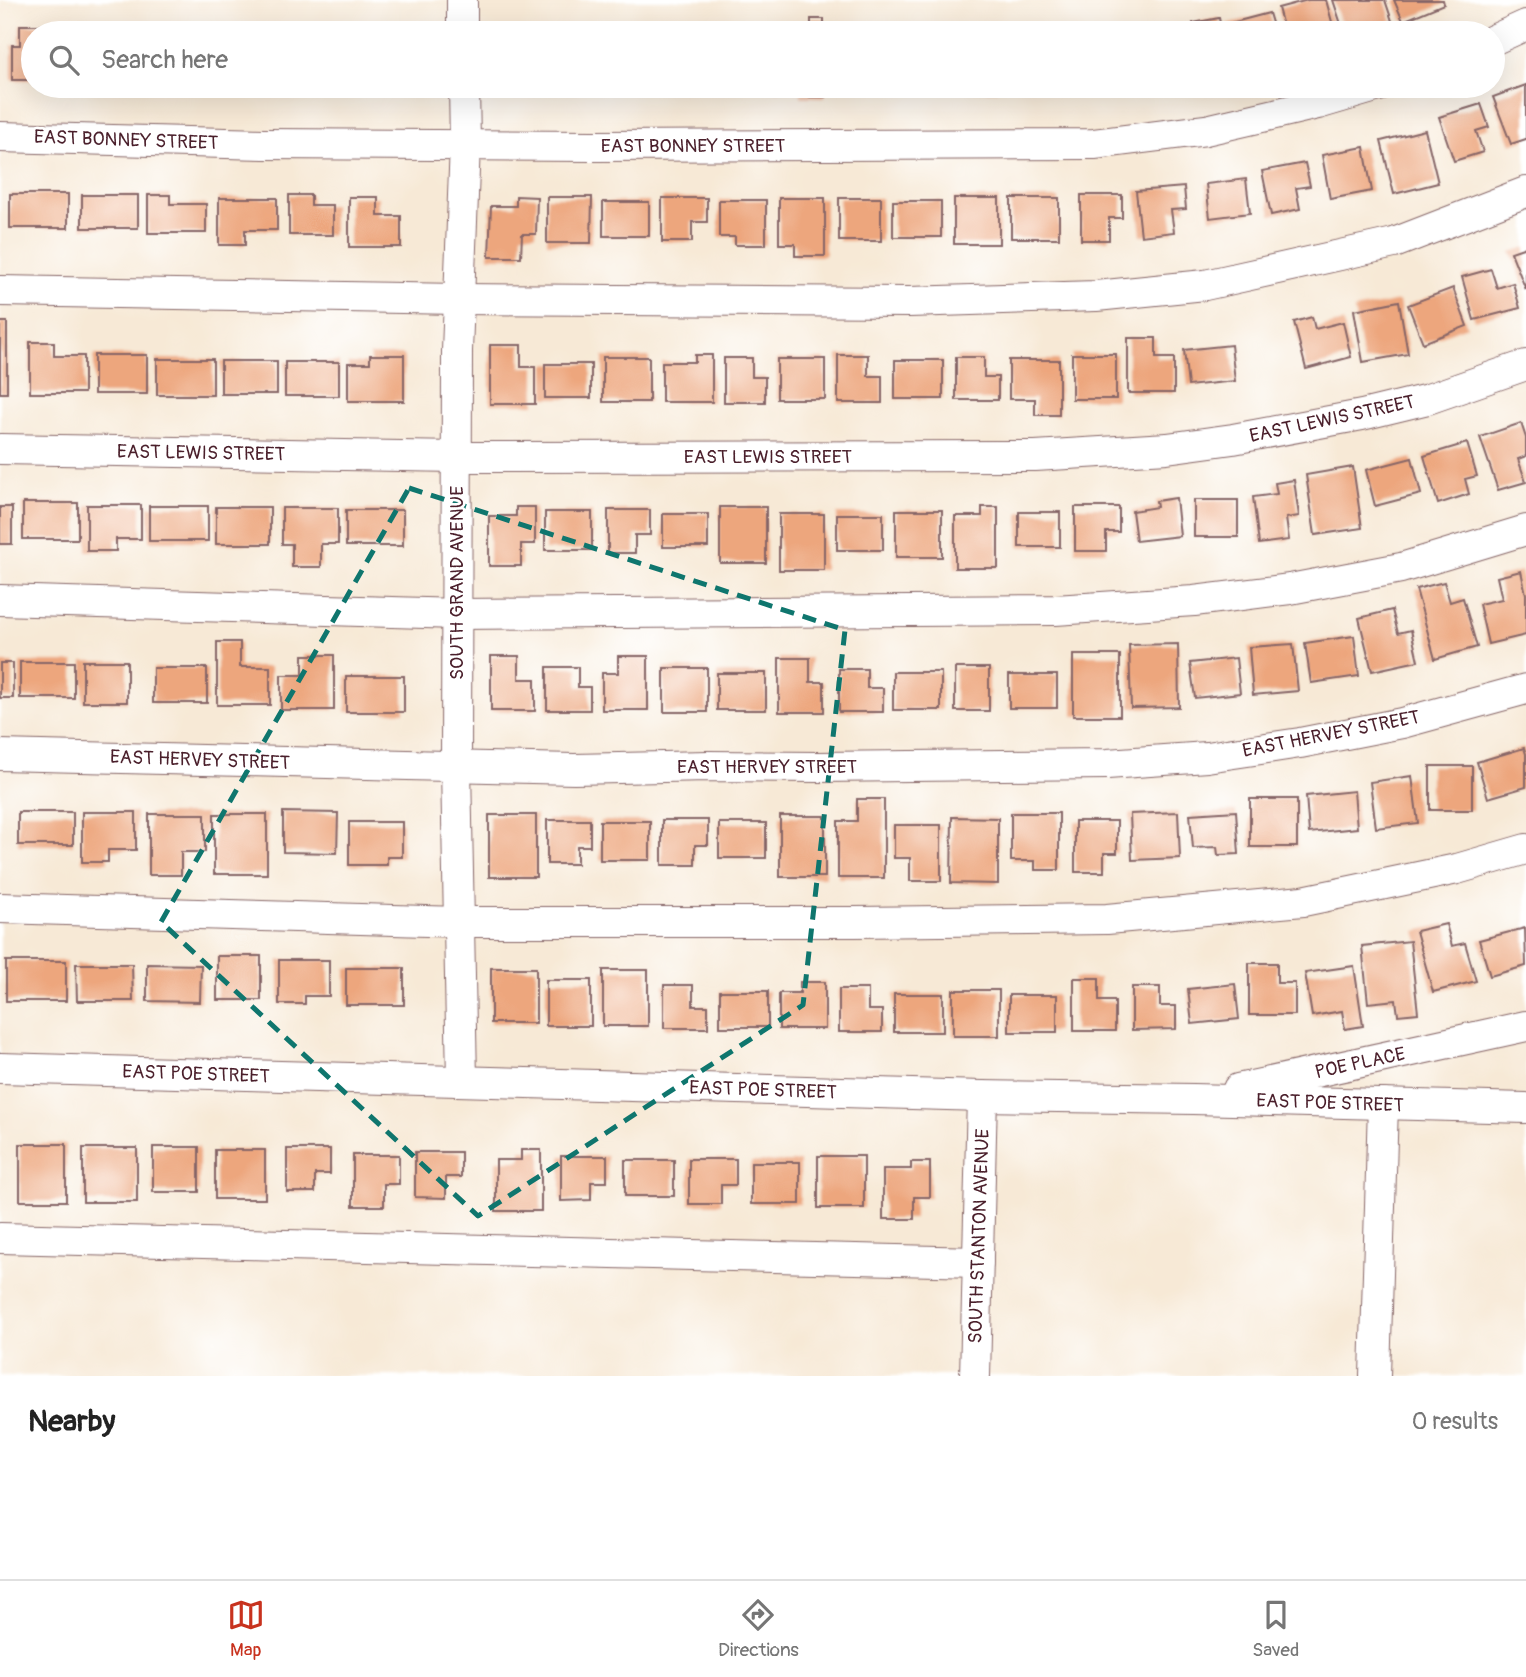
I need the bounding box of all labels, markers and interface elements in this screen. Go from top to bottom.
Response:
search box [21,21,1505,98]
icon: search [45,41,83,79]
text: Search here [101,44,228,76]
street label: EAST BONNEY STREET [33,125,219,155]
street label: EAST BONNEY STREET [601,134,785,158]
street label: EAST LEWIS STREET [1247,390,1417,448]
street label: EAST LEWIS STREET [117,440,285,466]
street label: EAST LEWIS STREET [684,445,852,469]
street label: SOUTH GRAND AVENUE [445,486,469,680]
street label: EAST HERVEY STREET [1240,705,1422,763]
street label: EAST HERVEY STREET [110,745,290,775]
street label: EAST HERVEY STREET [677,755,857,779]
street label: POE PLACE [1313,1042,1407,1084]
street label: EAST POE STREET [122,1059,270,1089]
street label: EAST POE STREET [689,1075,837,1105]
street label: EAST POE STREET [1256,1088,1404,1118]
street label: SOUTH STANTON AVENUE [963,1128,995,1344]
text: Nearby [28,1403,115,1440]
text: 0 results [1412,1407,1498,1436]
tab: Map [227,1596,265,1662]
tab: Directions [718,1596,799,1662]
tab: Saved [1252,1596,1299,1662]

